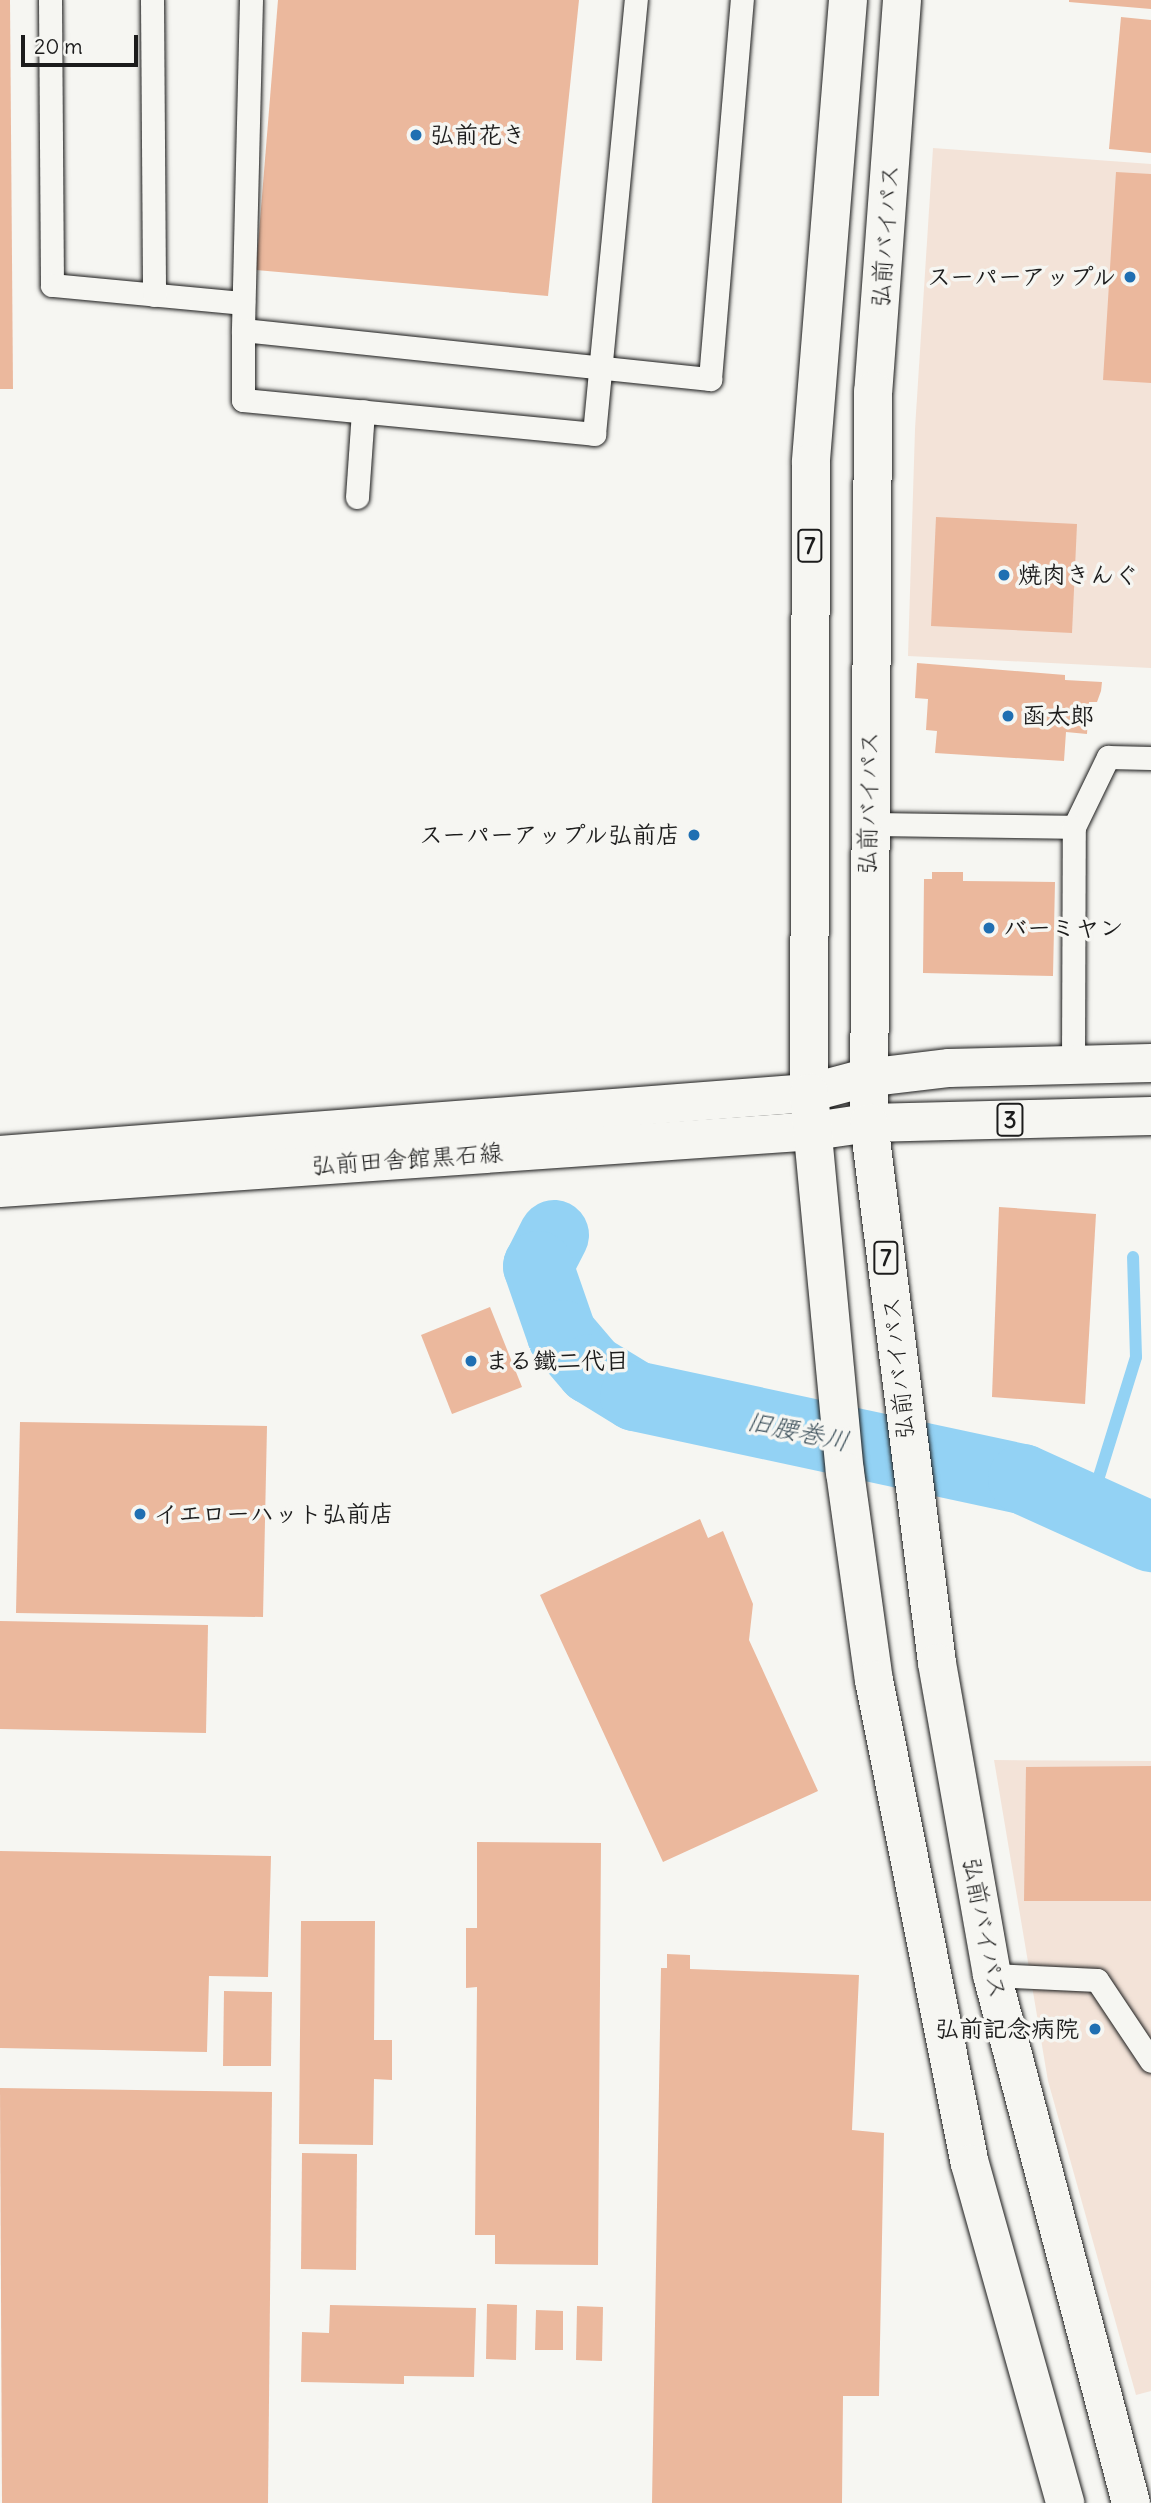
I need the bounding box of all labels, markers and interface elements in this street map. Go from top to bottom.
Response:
scale bar [24,21,142,65]
text: 20 m [34,33,83,60]
place label: 弘前花き [430,121,526,149]
marker: 弘前花き [408,127,424,143]
street label: 弘前バイパス [866,163,904,309]
place label: スーパーアップル [925,263,1116,291]
marker: スーパーアップル [1122,269,1138,285]
road number: 7 [796,526,824,566]
place label: 焼肉きんぐ [1018,561,1138,589]
marker: 焼肉きんぐ [996,567,1012,583]
place label: 函太郎 [1022,702,1094,730]
marker: 函太郎 [1000,708,1016,724]
street label: 弘前バイパス [852,731,884,875]
place label: スーパーアップル弘前店 [417,821,680,849]
marker: スーパーアップル弘前店 [686,827,702,843]
place label: バーミヤン [1003,914,1123,942]
marker: バーミヤン [981,920,997,936]
road number: 3 [996,1100,1024,1140]
street label: 弘前田舎館黒石線 [310,1138,504,1180]
road number: 7 [872,1238,900,1278]
street label: 弘前バイパス [876,1295,920,1441]
place label: まる鐵二代目 [485,1347,629,1375]
marker: まる鐵二代目 [463,1353,479,1369]
water label: 旧腰巻川 [744,1405,852,1457]
place label: イエローハット弘前店 [154,1500,394,1528]
marker: イエローハット弘前店 [132,1506,148,1522]
street label: 弘前バイパス [957,1855,1013,2001]
place label: 弘前記念病院 [935,2015,1079,2043]
marker: 弘前記念病院 [1085,2019,1105,2039]

